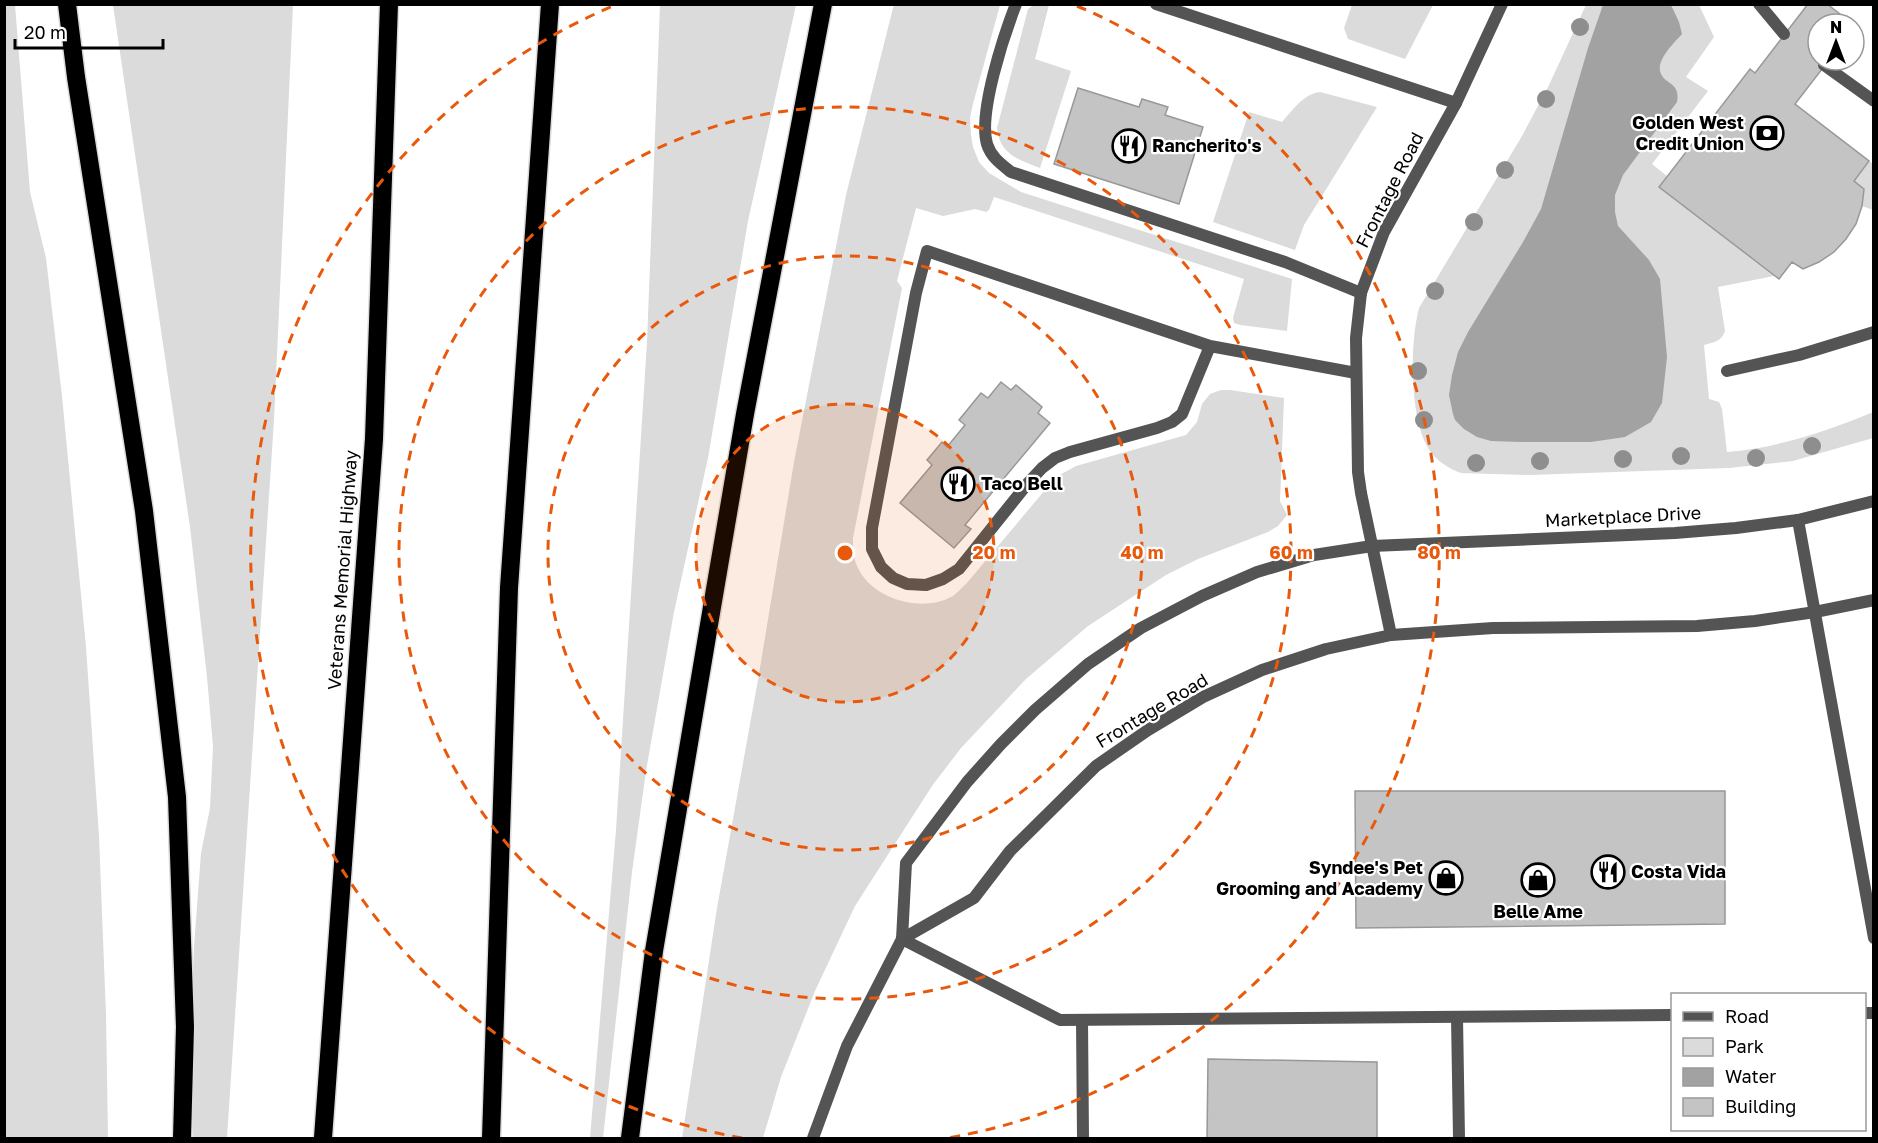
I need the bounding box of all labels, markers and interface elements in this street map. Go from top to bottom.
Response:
scale bar [15,12,164,50]
north arrow [1806,12,1866,72]
text: N [1830,17,1842,37]
text: 20 m [24,21,66,43]
place label: Golden West Credit Union [1632,111,1744,154]
bank icon: Golden West Credit Union [1749,115,1785,151]
restaurant icon: Rancherito's [1111,128,1147,164]
street label: Frontage Road [1351,128,1428,251]
place label: Rancherito's [1152,134,1262,156]
street label: Veterans Memorial Highway [323,449,361,691]
restaurant icon: Taco Bell [940,466,976,502]
place label: Taco Bell [981,472,1063,494]
street label: Marketplace Drive [1544,501,1702,531]
text: 20 m [973,541,1015,563]
text: 40 m [1120,541,1164,563]
text: 60 m [1269,541,1313,563]
text: 80 m [1417,541,1461,563]
centre of rings [835,543,855,563]
street label: Frontage Road [1092,668,1211,752]
restaurant icon: Costa Vida [1590,854,1626,890]
place label: Syndee's Pet Grooming and Academy [1216,856,1423,899]
shop icon: Syndee's Pet Grooming and Academy [1428,860,1464,896]
place label: Costa Vida [1631,860,1726,882]
shop icon: Belle Ame [1520,862,1556,898]
place label: Belle Ame [1493,900,1583,922]
legend [1671,993,1866,1131]
text: Road [1725,1005,1769,1027]
text: Park [1725,1035,1764,1057]
text: Water [1725,1065,1776,1087]
text: Building [1725,1095,1796,1117]

